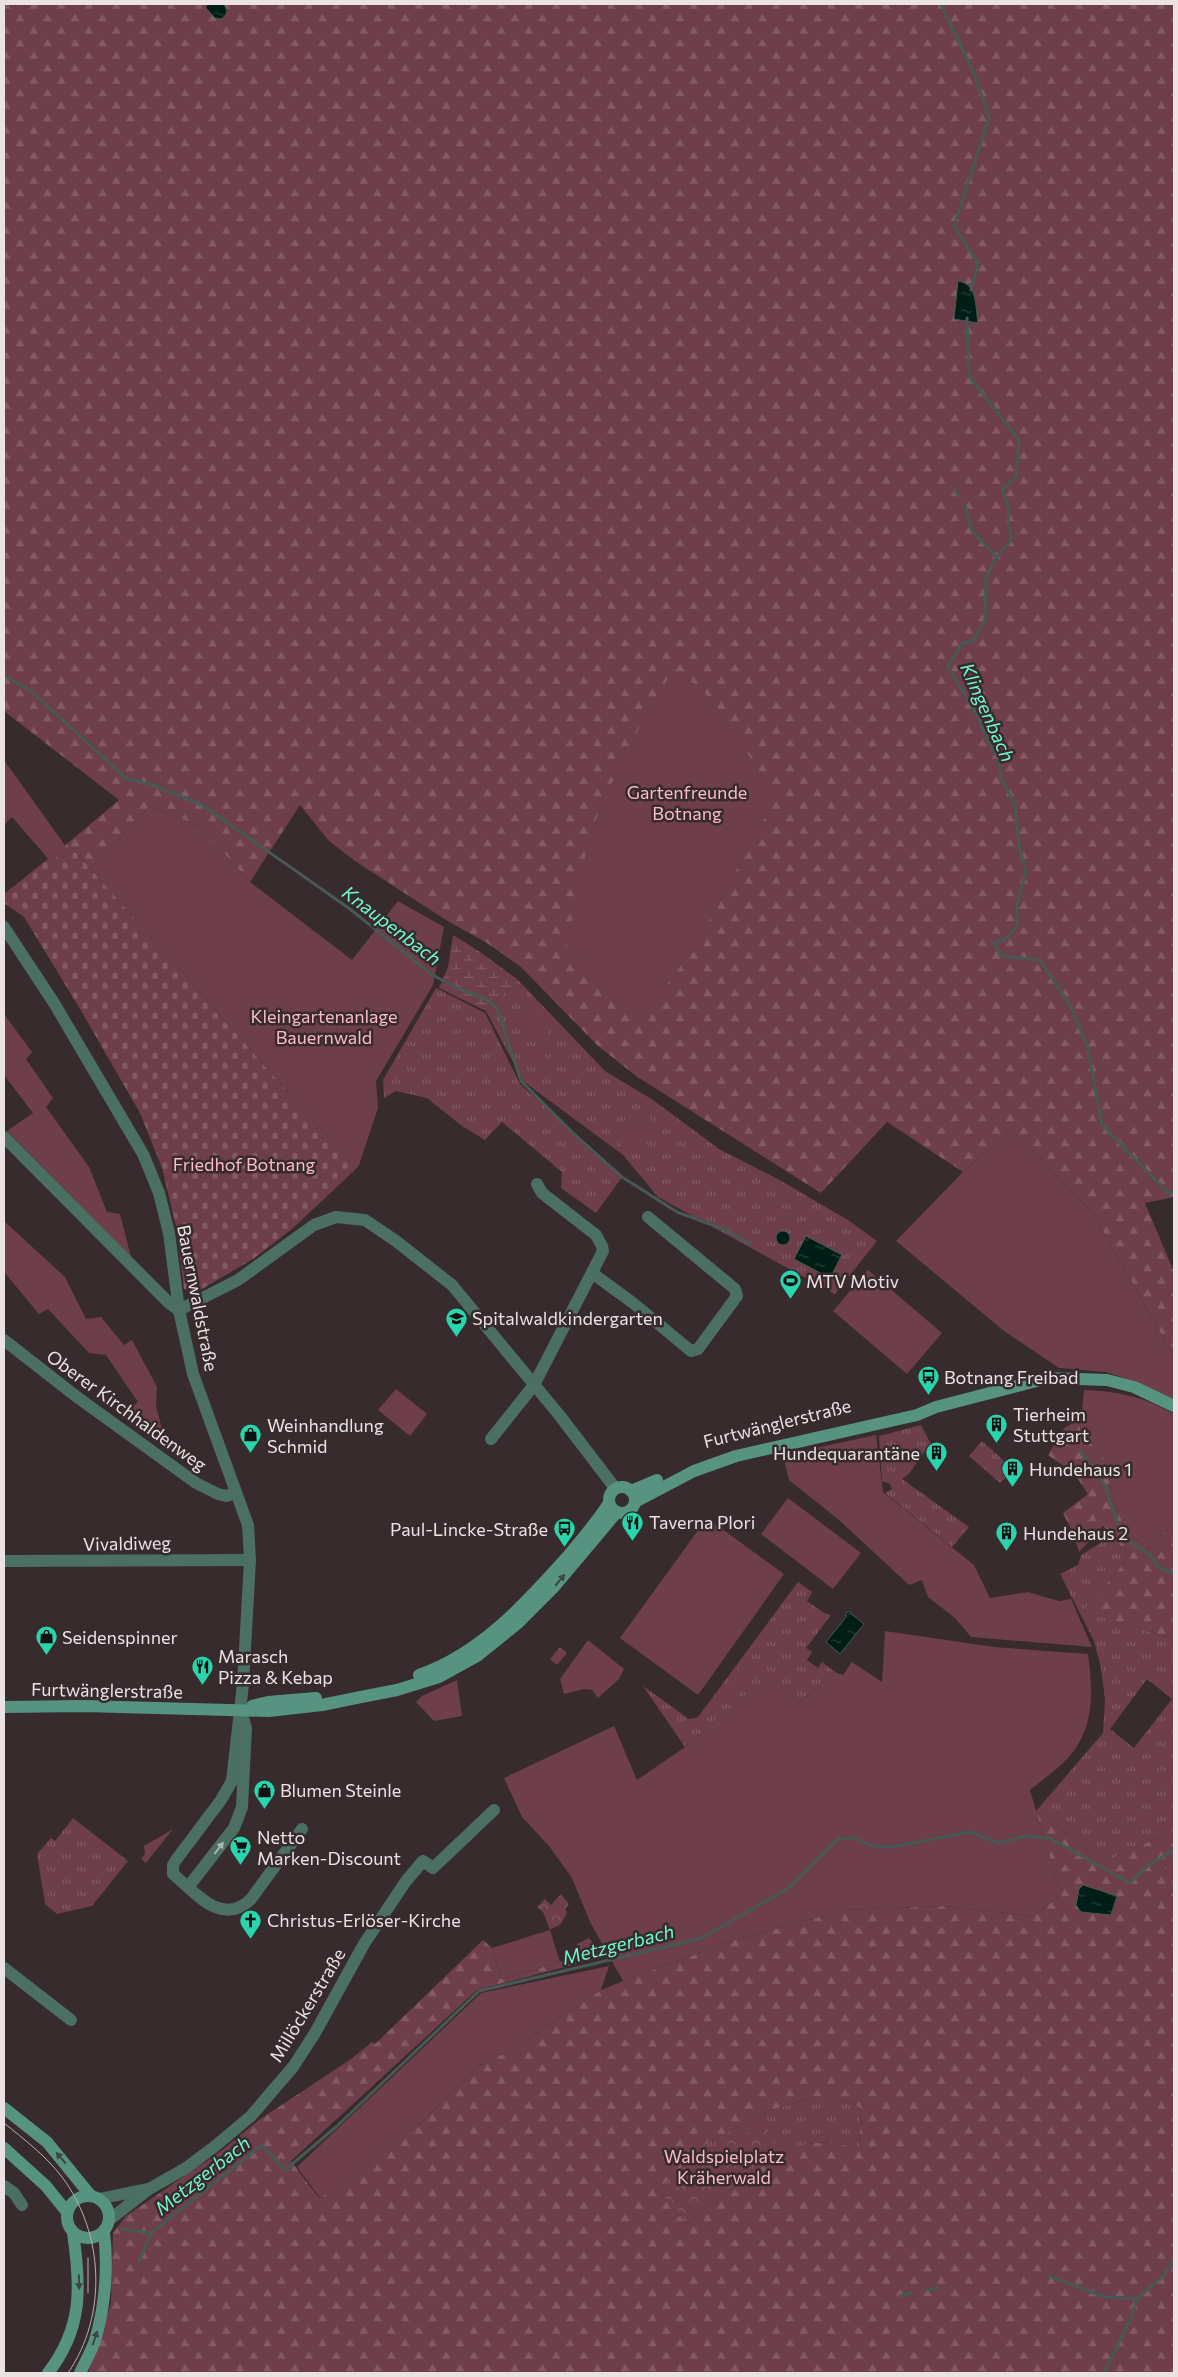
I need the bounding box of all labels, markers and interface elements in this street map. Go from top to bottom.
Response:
water label: Klingenbach [956,659,1020,765]
park label: Gartenfreunde Botnang [627,781,747,824]
water label: Knaupenbach [338,880,446,970]
park label: Kleingartenanlage Bauernwald [250,1005,398,1048]
park label: Friedhof Botnang [173,1153,316,1175]
street label: Bauernwaldstraße [173,1223,223,1373]
sports icon: MTV Motiv [778,1269,802,1300]
place label: MTV Motiv [806,1270,899,1292]
school or university icon: Spitalwaldkindergarten [444,1306,468,1337]
place label: Spitalwaldkindergarten [472,1307,663,1329]
street label: Oberer Kirchhaldenweg [43,1345,211,1476]
bus stop icon: Botnang Freibad [916,1365,940,1396]
place label: Botnang Freibad [944,1366,1078,1388]
street label: Furtwänglerstraße [701,1394,853,1452]
place label: Tierheim Stuttgart [1013,1403,1089,1446]
building icon: Tierheim Stuttgart [985,1412,1009,1443]
place label: Weinhandlung Schmid [267,1414,384,1457]
shop icon: Weinhandlung Schmid [239,1423,263,1454]
building icon: Hundequarantäne [924,1441,948,1472]
place label: Hundequarantäne [773,1442,920,1464]
building icon: Hundehaus 1 [1001,1457,1025,1488]
place label: Hundehaus 1 [1029,1458,1132,1480]
restaurant icon: Taverna Plori [621,1510,645,1541]
place label: Taverna Plori [649,1511,755,1533]
bus stop icon: Paul-Lincke-Straße [552,1517,576,1548]
place label: Paul-Lincke-Straße [390,1518,548,1540]
building icon: Hundehaus 2 [995,1521,1019,1552]
place label: Hundehaus 2 [1023,1522,1128,1544]
street label: Vivaldiweg [83,1531,172,1555]
one-way arrow [554,1574,565,1587]
shop icon: Seidenspinner [34,1625,58,1656]
place label: Seidenspinner [62,1626,178,1648]
place label: Marasch Pizza & Kebap [218,1645,333,1688]
restaurant icon: Marasch Pizza & Kebap [190,1654,214,1685]
street label: Furtwänglerstraße [31,1678,183,1702]
shop icon: Blumen Steinle [252,1778,276,1809]
place label: Blumen Steinle [280,1779,401,1801]
place label: Netto Marken-Discount [257,1826,401,1869]
supermarket icon: Netto Marken-Discount [229,1835,253,1866]
one-way arrow [214,1841,224,1855]
church icon: Christus-Erlöser-Kirche [239,1908,263,1939]
place label: Christus-Erlöser-Kirche [267,1909,461,1931]
water label: Metzgerbach [560,1919,676,1969]
street label: Millöckerstraße [264,1944,350,2066]
water label: Metzgerbach [150,2131,254,2219]
park label: Waldspielplatz Kräherwald [664,2145,784,2188]
one-way arrow [55,2152,67,2164]
one-way arrow [75,2274,83,2290]
one-way arrow [91,2331,99,2346]

